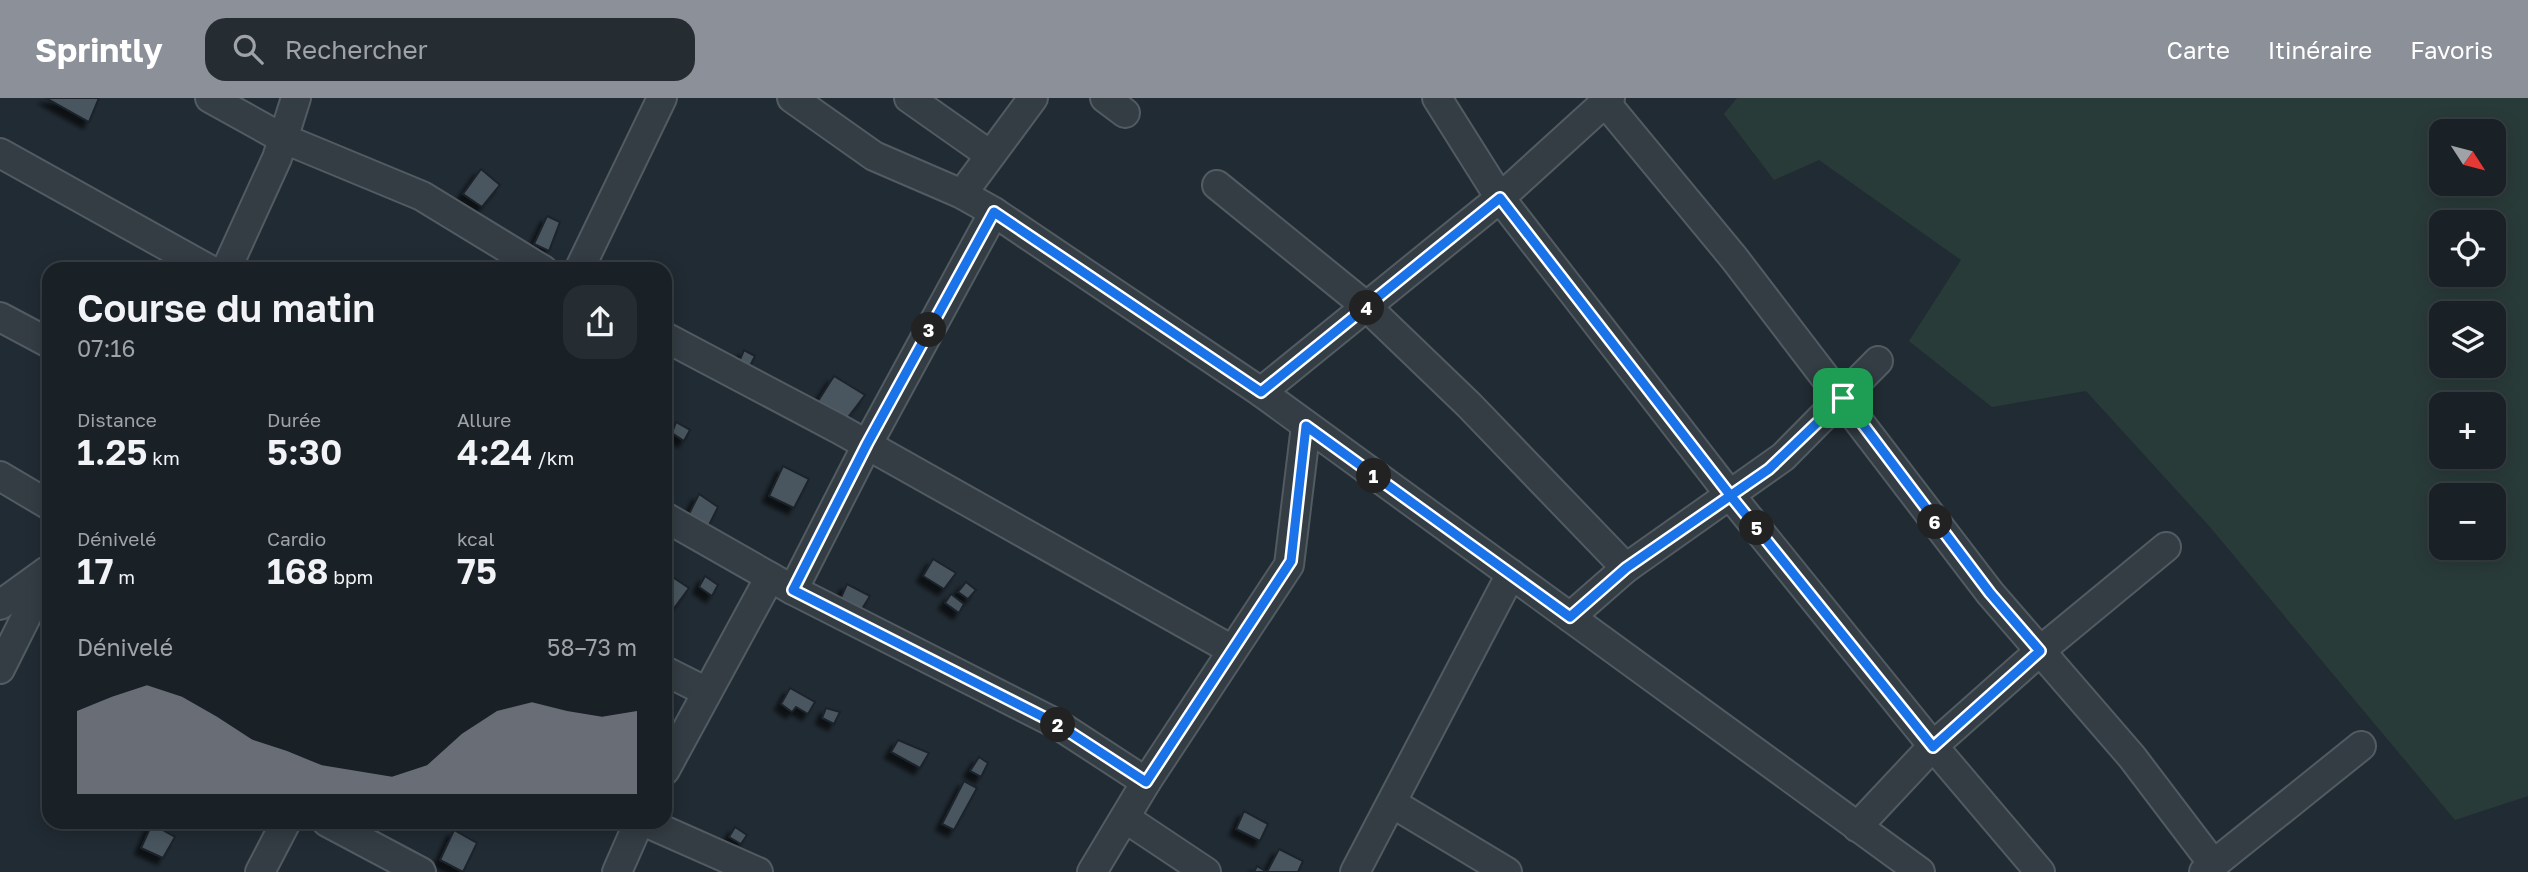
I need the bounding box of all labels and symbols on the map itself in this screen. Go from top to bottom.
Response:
north arrow [2429,119,2506,196]
pin: 4 [1350,290,1384,326]
pin: 3 [912,313,946,348]
pin [1813,368,1873,428]
pin: 1 [1356,458,1392,494]
pin: 6 [1918,504,1952,540]
pin: 5 [1740,510,1774,546]
pin: 2 [1040,708,1076,742]

